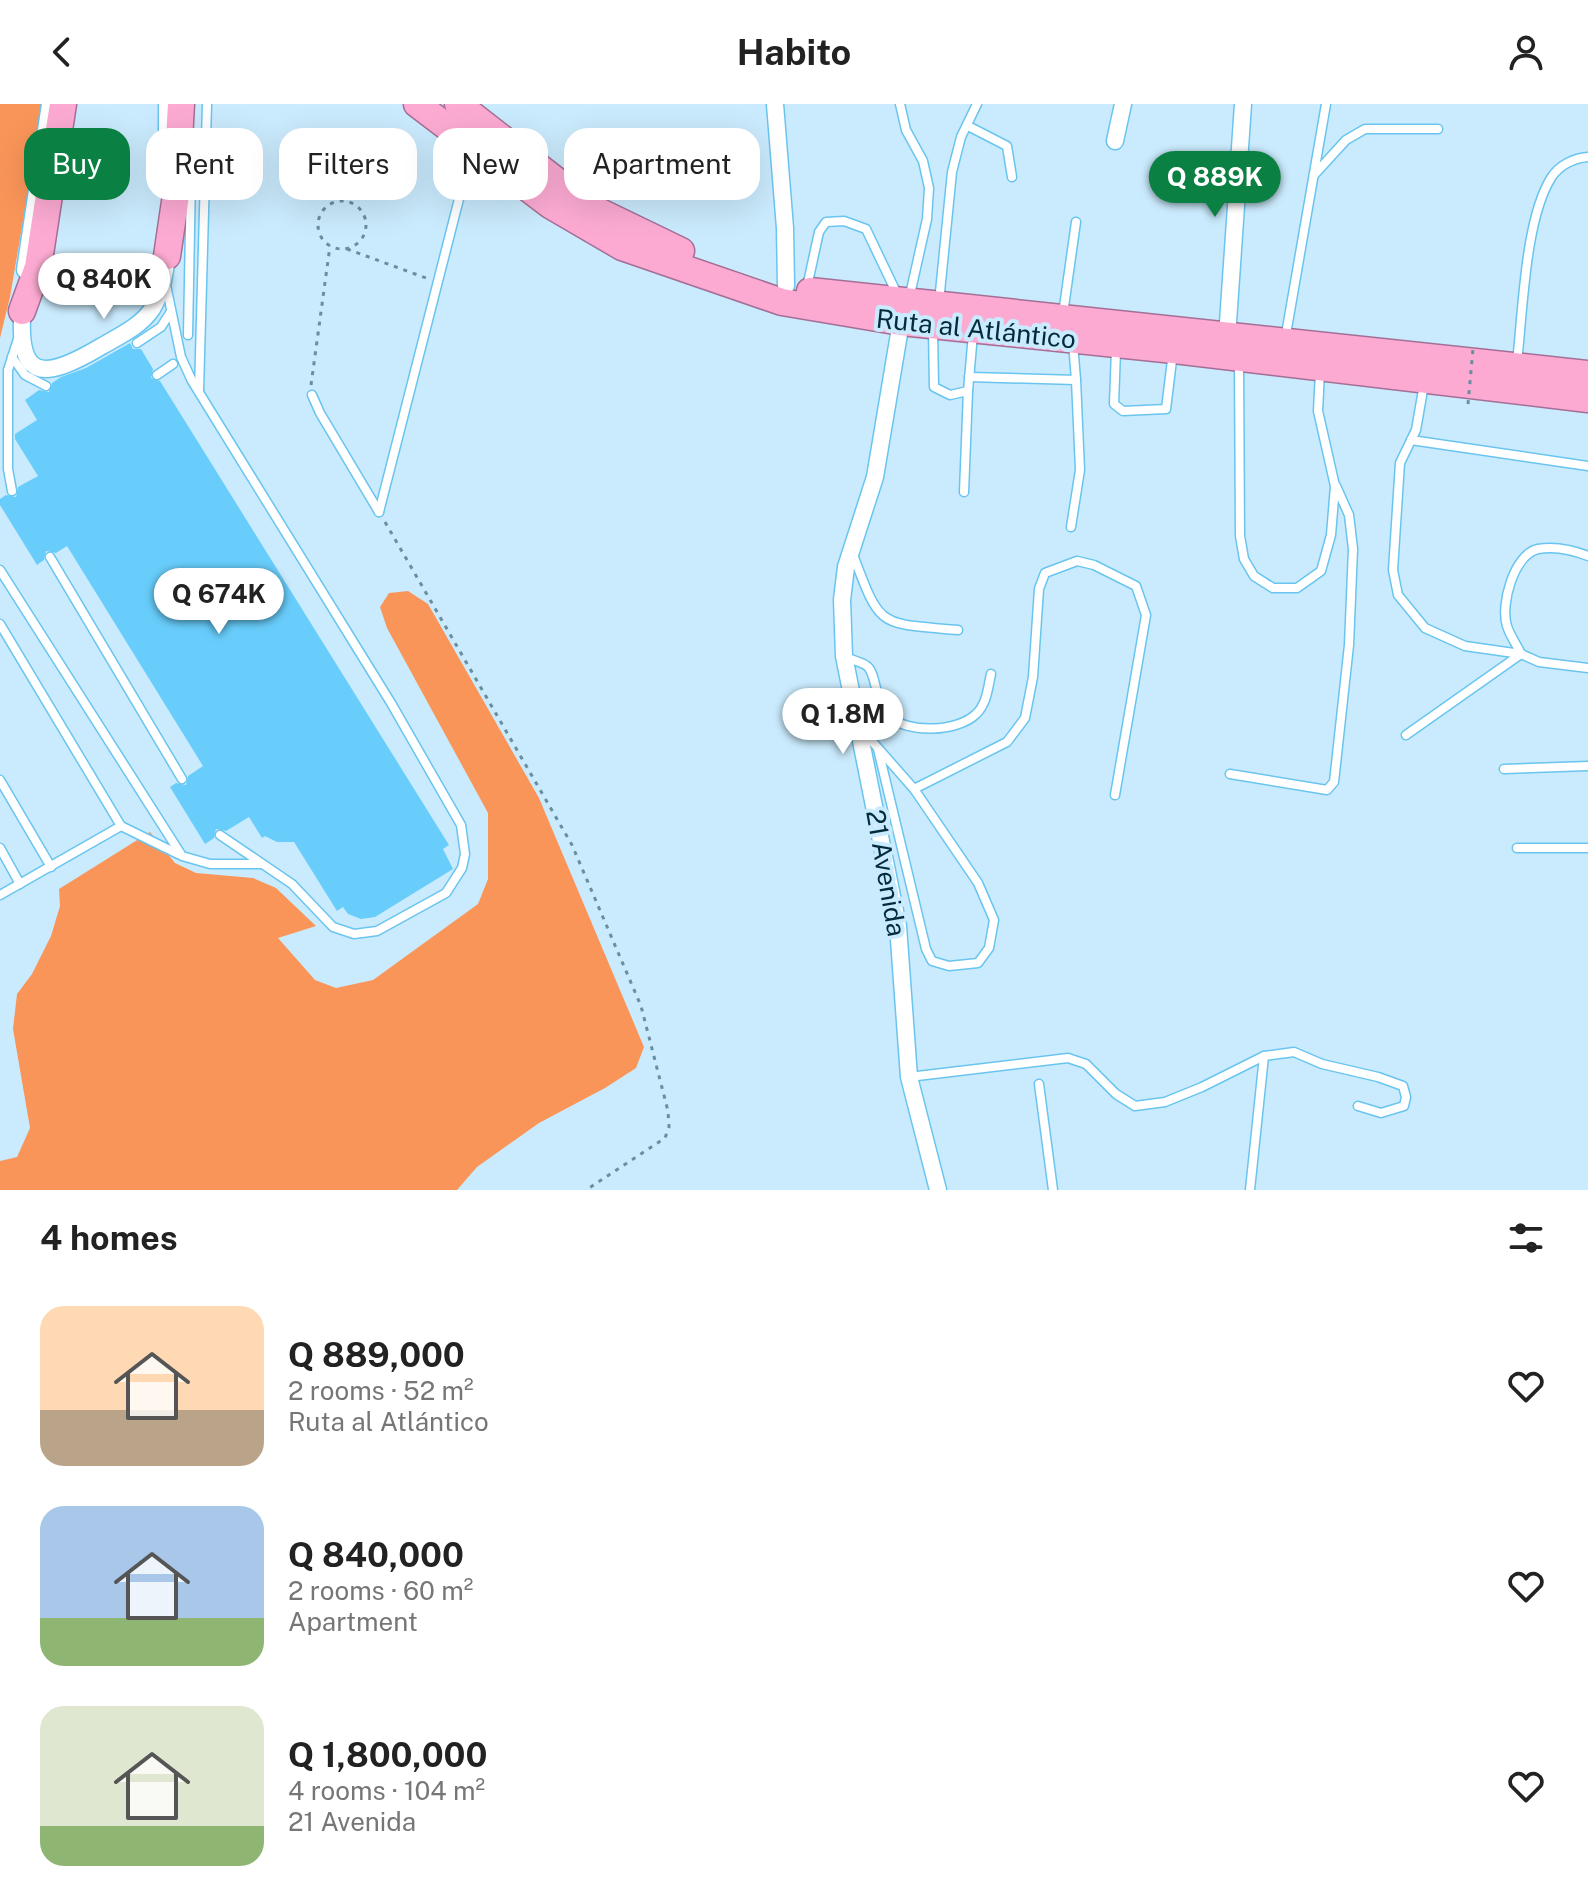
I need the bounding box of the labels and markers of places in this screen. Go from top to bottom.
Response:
pin: Q 889K [1150,151,1280,219]
pin: Q 840K [39,253,169,321]
pin: Q 674K [154,568,284,636]
pin: Q 1.8M [778,688,908,756]

